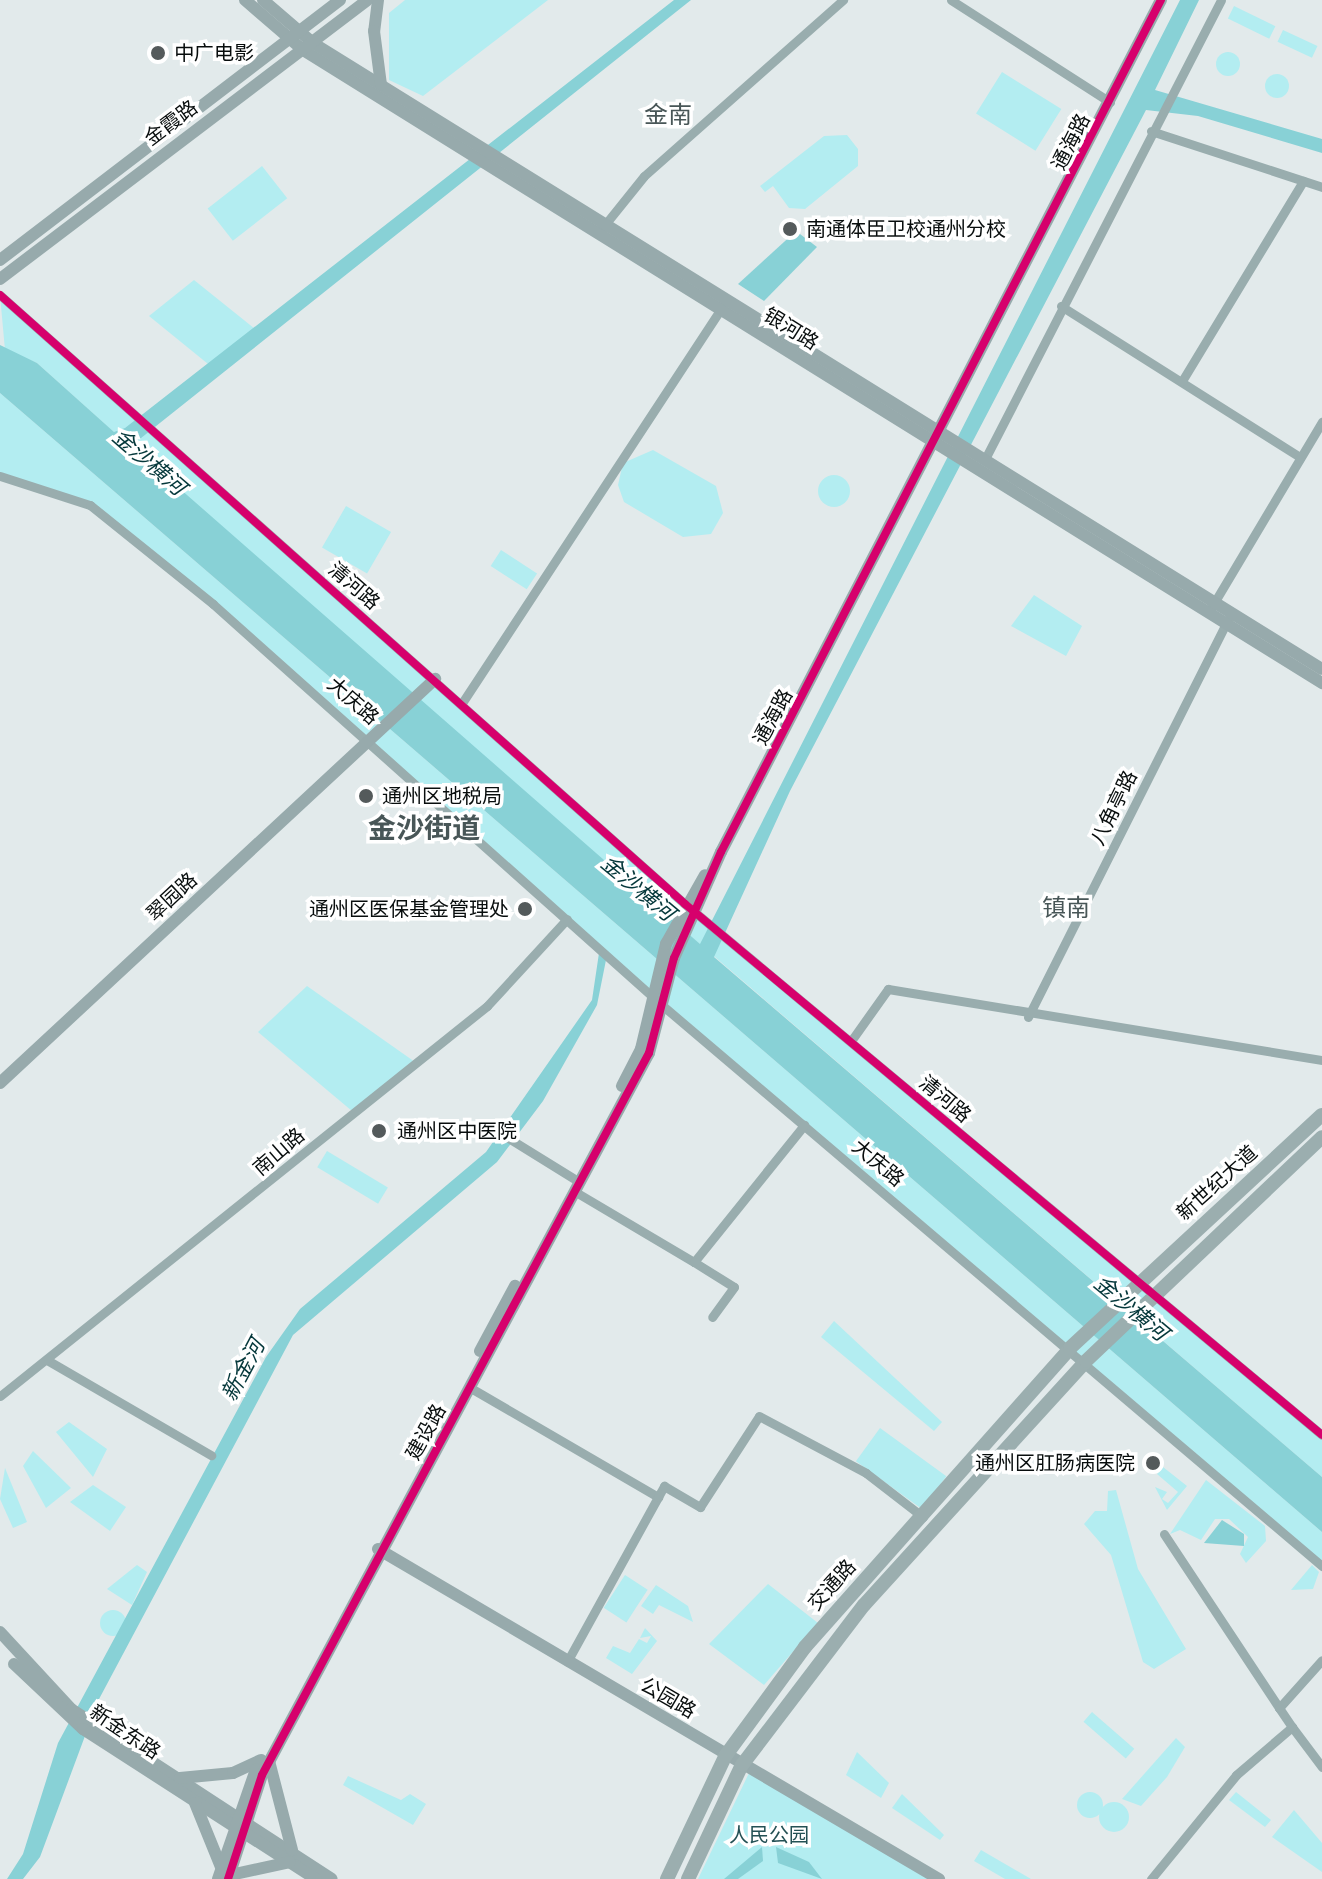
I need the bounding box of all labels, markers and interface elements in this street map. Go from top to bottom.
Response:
place label: 中广电影 [174,41,254,65]
marker: 中广电影 [149,44,167,62]
street label: 金霞路 [140,95,202,151]
district label: 金南 [644,101,692,129]
street label: 通海路 [1047,110,1095,174]
place label: 南通体臣卫校通州分校 [806,217,1006,241]
marker: 南通体臣卫校通州分校 [781,220,799,238]
street label: 银河路 [759,303,823,355]
water label: 金沙横河 [107,423,191,501]
street label: 清河路 [323,557,385,615]
street label: 大庆路 [322,672,384,730]
street label: 通海路 [748,685,798,749]
street label: 八角亭路 [1086,767,1142,849]
place label: 通州区地税局 [382,784,502,808]
marker: 通州区地税局 [357,787,375,805]
district label: 金沙街道 [368,812,480,846]
water label: 金沙横河 [596,850,680,926]
street label: 翠园路 [142,868,202,926]
district label: 镇南 [1042,894,1090,922]
place label: 通州区医保基金管理处 [309,897,509,921]
marker: 通州区医保基金管理处 [516,900,534,918]
street label: 清河路 [914,1071,976,1127]
place label: 通州区中医院 [397,1119,517,1143]
marker: 通州区中医院 [368,1120,390,1142]
street label: 南山路 [248,1123,310,1181]
street label: 大庆路 [847,1135,909,1191]
street label: 新世纪大道 [1172,1141,1262,1225]
water label: 金沙横河 [1089,1270,1173,1346]
water label: 新金河 [216,1335,270,1405]
street label: 建设路 [401,1400,451,1464]
place label: 通州区肛肠病医院 [975,1451,1135,1475]
marker: 通州区肛肠病医院 [1142,1452,1164,1474]
street label: 交通路 [803,1555,861,1615]
street label: 公园路 [636,1673,700,1723]
street label: 新金东路 [85,1700,165,1764]
park label: 人民公园 [729,1823,809,1847]

